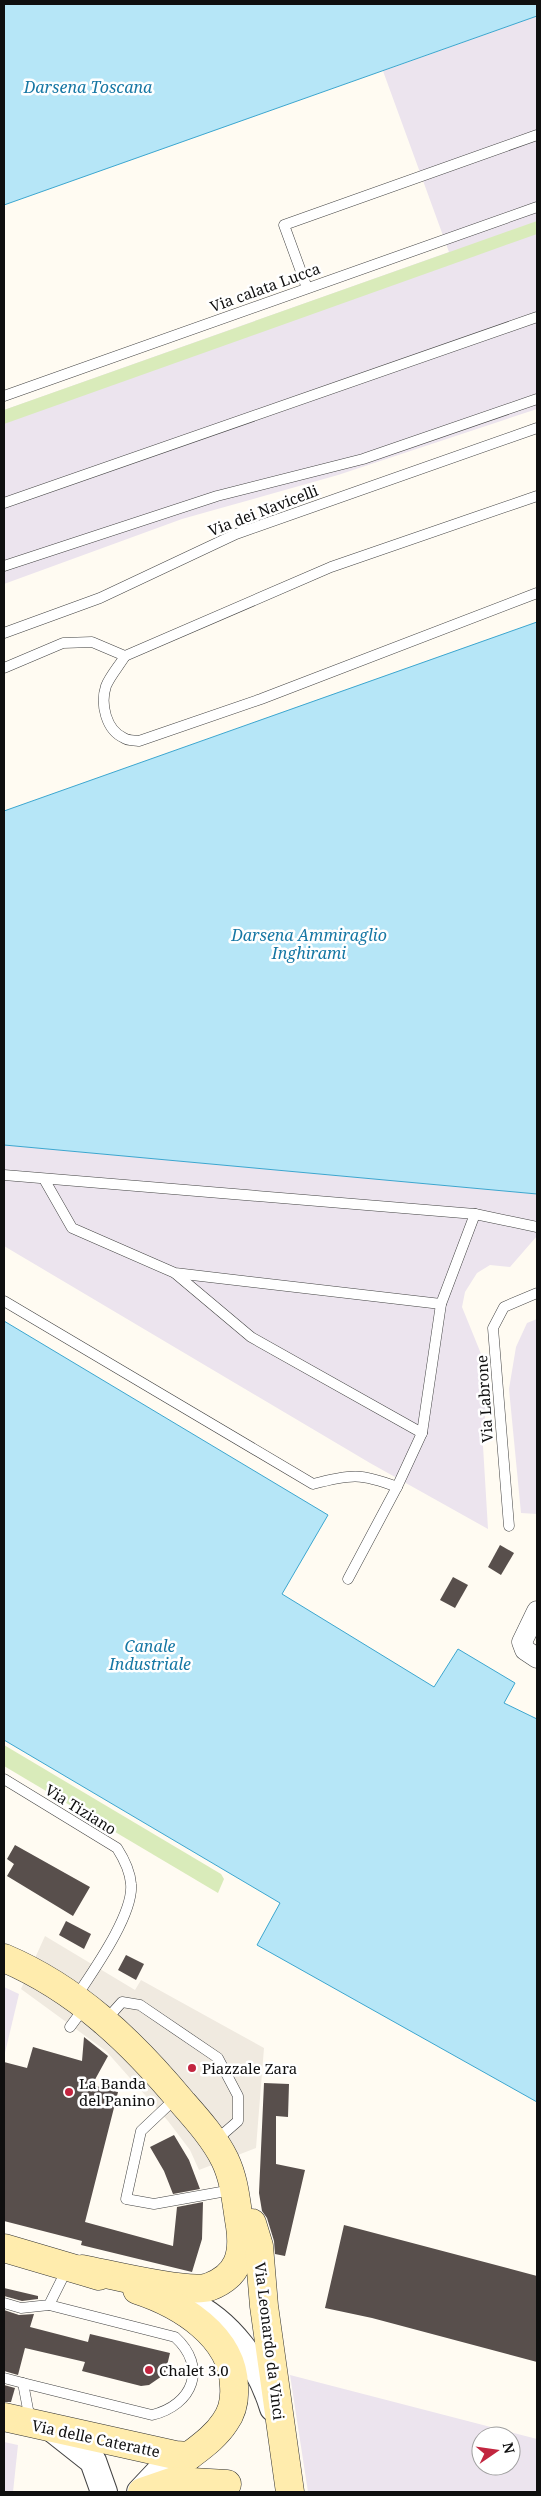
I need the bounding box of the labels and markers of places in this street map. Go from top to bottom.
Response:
place label: Piazzale Zara [202,2058,297,2078]
marker: Piazzale Zara [186,2062,198,2074]
place label: La Banda del Panino [79,2073,155,2110]
marker: La Banda del Panino [63,2086,75,2098]
place label: Chalet 3.0 [159,2360,229,2380]
marker: Chalet 3.0 [143,2364,155,2376]

